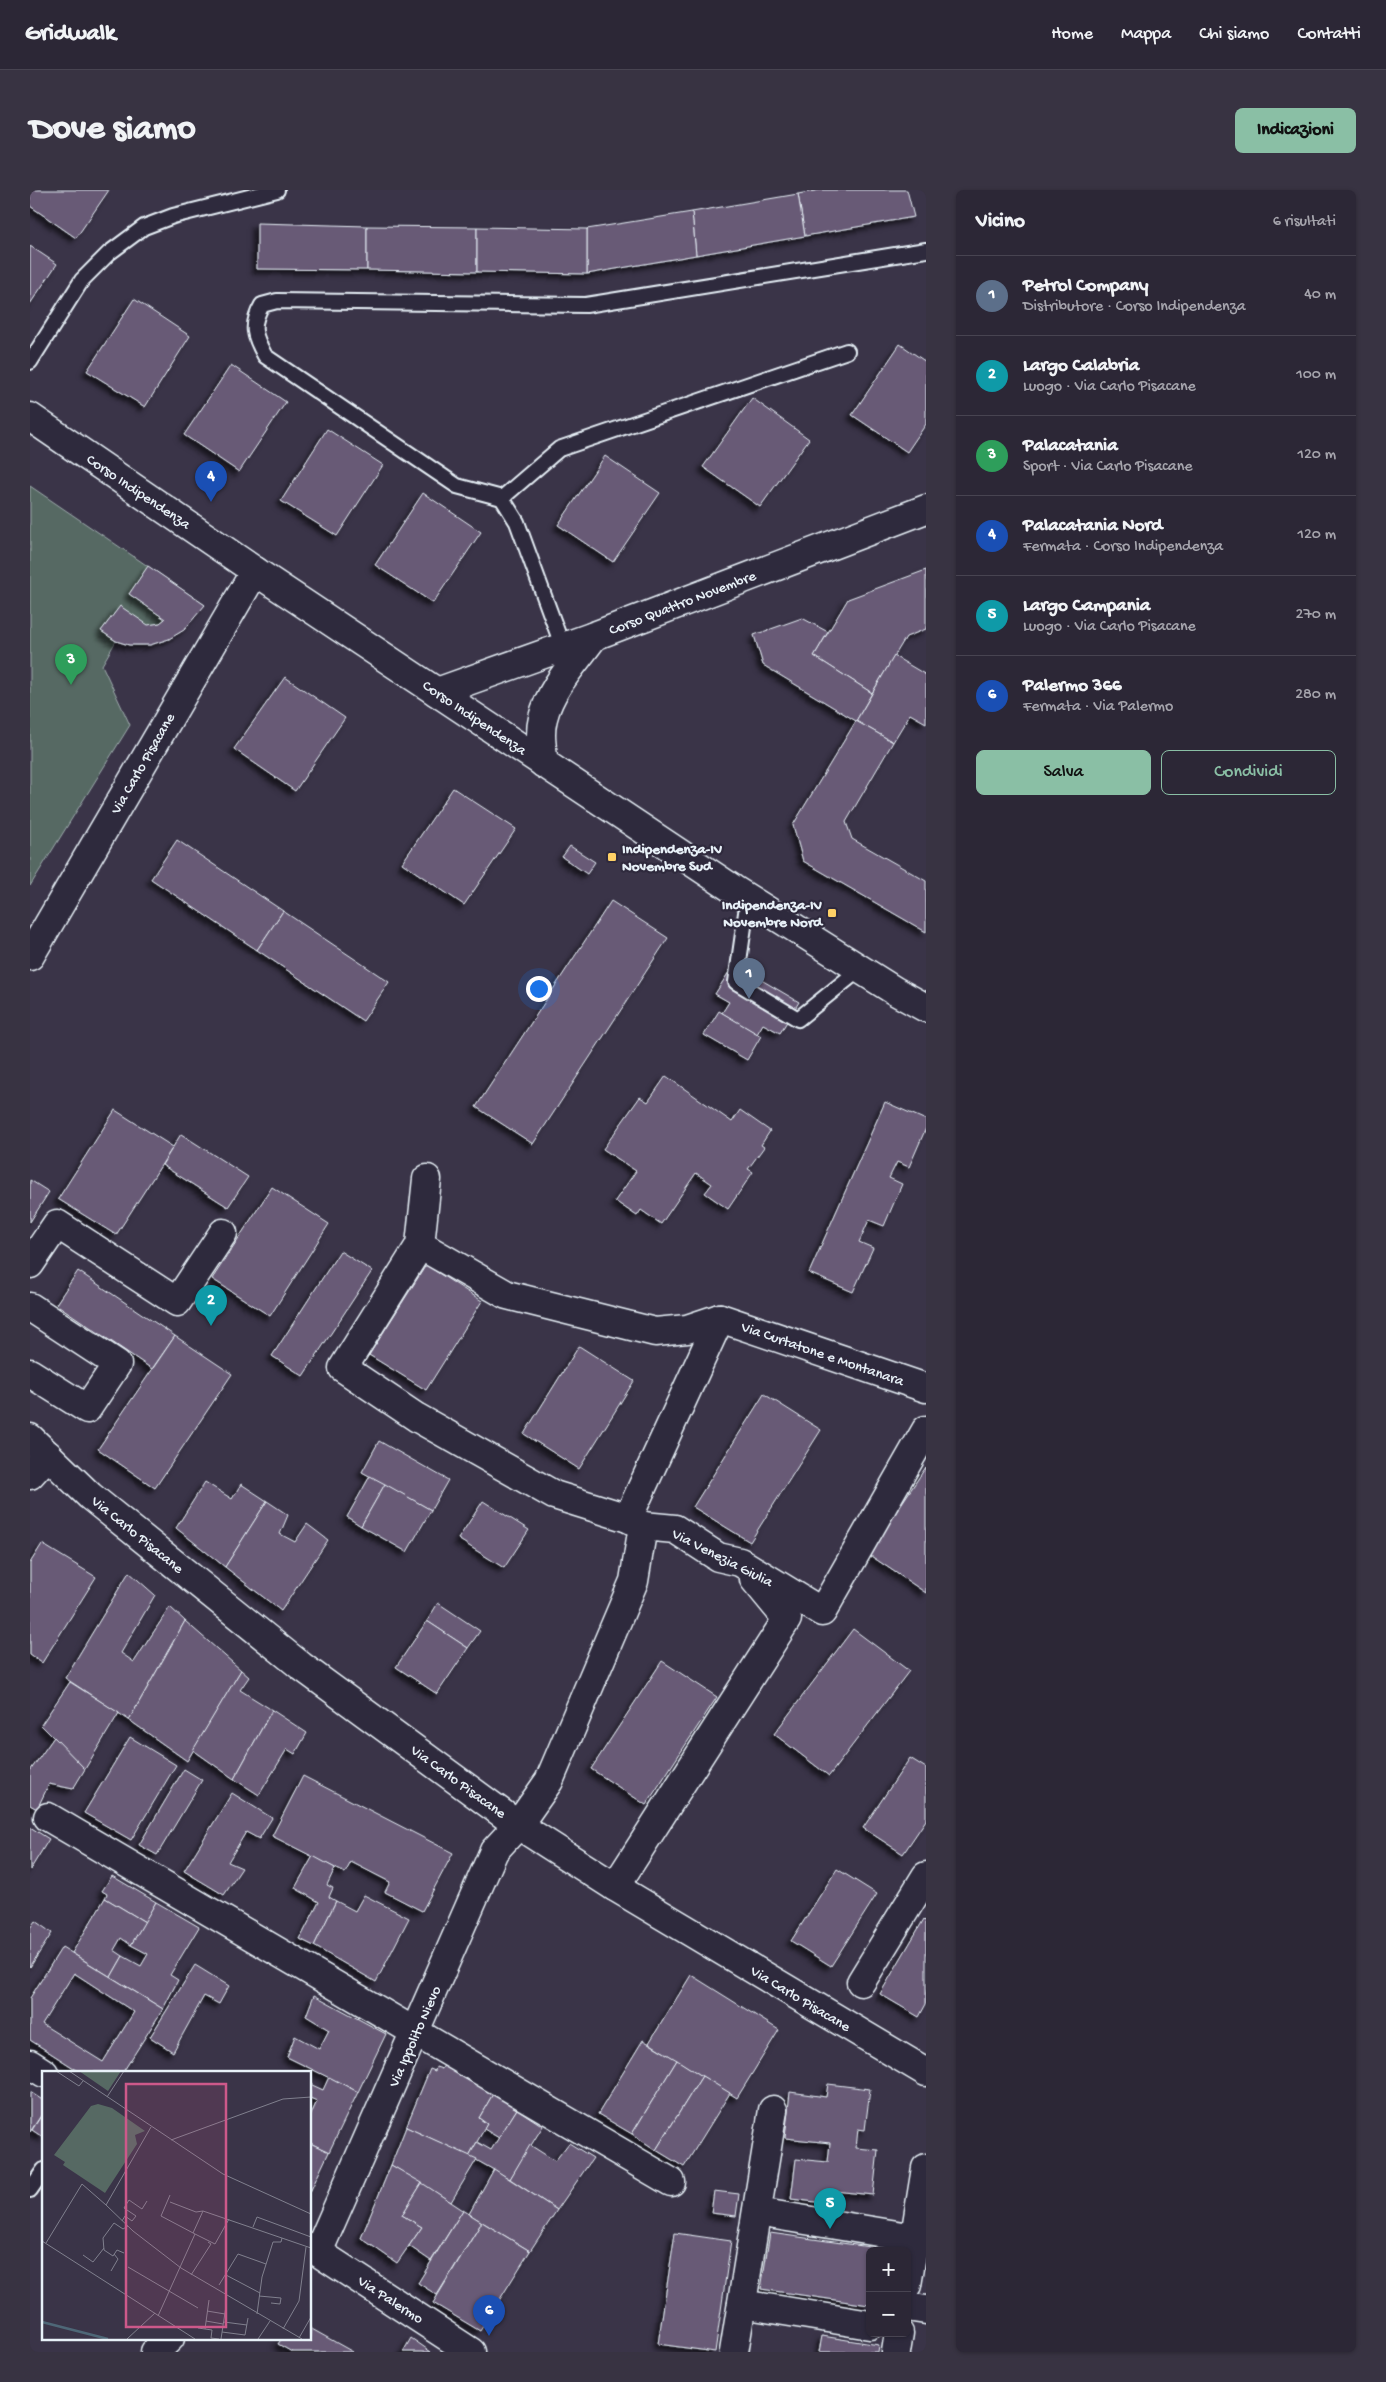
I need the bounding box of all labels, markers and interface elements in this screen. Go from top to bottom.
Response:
text: Gridwalk [25,20,116,49]
text: Home [1051,24,1093,45]
text: Mappa [1121,24,1171,45]
text: Chi siamo [1199,24,1269,45]
text: Contatti [1297,24,1361,45]
button: Indicazioni [1235,108,1356,153]
text: Dove siamo [30,110,196,151]
text: Vicino [976,210,1025,235]
text: 6 risultati [1273,213,1336,232]
text: Petrol Company [1023,275,1148,298]
text: 1 [989,286,995,305]
text: 40 m [1304,286,1336,305]
text: Distributore · Corso Indipendenza [1023,298,1246,317]
text: Largo Calabria [1023,355,1139,378]
text: 2 [988,366,996,385]
text: 100 m [1296,366,1336,385]
text: Luogo · Via Carlo Pisacane [1023,378,1196,397]
text: Palacatania [1023,435,1118,458]
text: 3 [988,446,996,465]
text: 120 m [1297,446,1336,465]
street label: Corso Indipendenza [82,451,194,535]
text: Sport · Via Carlo Pisacane [1023,458,1193,477]
pin: 4 [195,461,227,502]
text: Palacatania Nord [1023,515,1162,538]
text: 4 [988,526,996,545]
text: 120 m [1297,526,1336,545]
text: Fermata · Corso Indipendenza [1023,538,1223,557]
street label: Corso Quattro Novembre [607,567,759,640]
text: Largo Campania [1023,595,1150,618]
text: 5 [988,606,996,625]
text: 270 m [1296,606,1336,625]
text: Luogo · Via Carlo Pisacane [1023,618,1196,637]
pin: 3 [55,644,87,685]
text: Palermo 366 [1023,675,1122,698]
street label: Corso Indipendenza [418,677,530,761]
text: 6 [988,686,996,705]
text: 280 m [1295,686,1336,705]
text: Fermata · Via Palermo [1023,698,1173,717]
street label: Via Carlo Pisacane [107,710,180,819]
button: Salva [976,750,1151,795]
button: Condividi [1161,750,1336,795]
place label: Indipendenza-IV Novembre Sud [622,841,723,876]
marker: Indipendenza-IV Novembre Sud [606,851,618,863]
place label: Indipendenza-IV Novembre Nord [722,897,824,932]
marker: Indipendenza-IV Novembre Nord [826,907,838,919]
pin: 1 [733,958,765,999]
your location [526,976,552,1002]
pin: 2 [195,1285,227,1326]
street label: Via Curtatone e Montanara [738,1318,907,1391]
street label: Via Carlo Pisacane [86,1492,187,1578]
street label: Via Venezia Giulia [668,1525,776,1592]
street label: Via Carlo Pisacane [406,1741,509,1823]
street label: Via Carlo Pisacane [746,1962,853,2037]
street label: Via Ippolito Nievo [385,1983,446,2091]
inset map [42,2071,311,2340]
pin: 5 [814,2188,846,2229]
map controls [866,2247,911,2337]
button: + [866,2247,911,2292]
street label: Via Palermo [353,2272,426,2329]
button: − [866,2292,911,2337]
pin: 6 [473,2295,505,2336]

